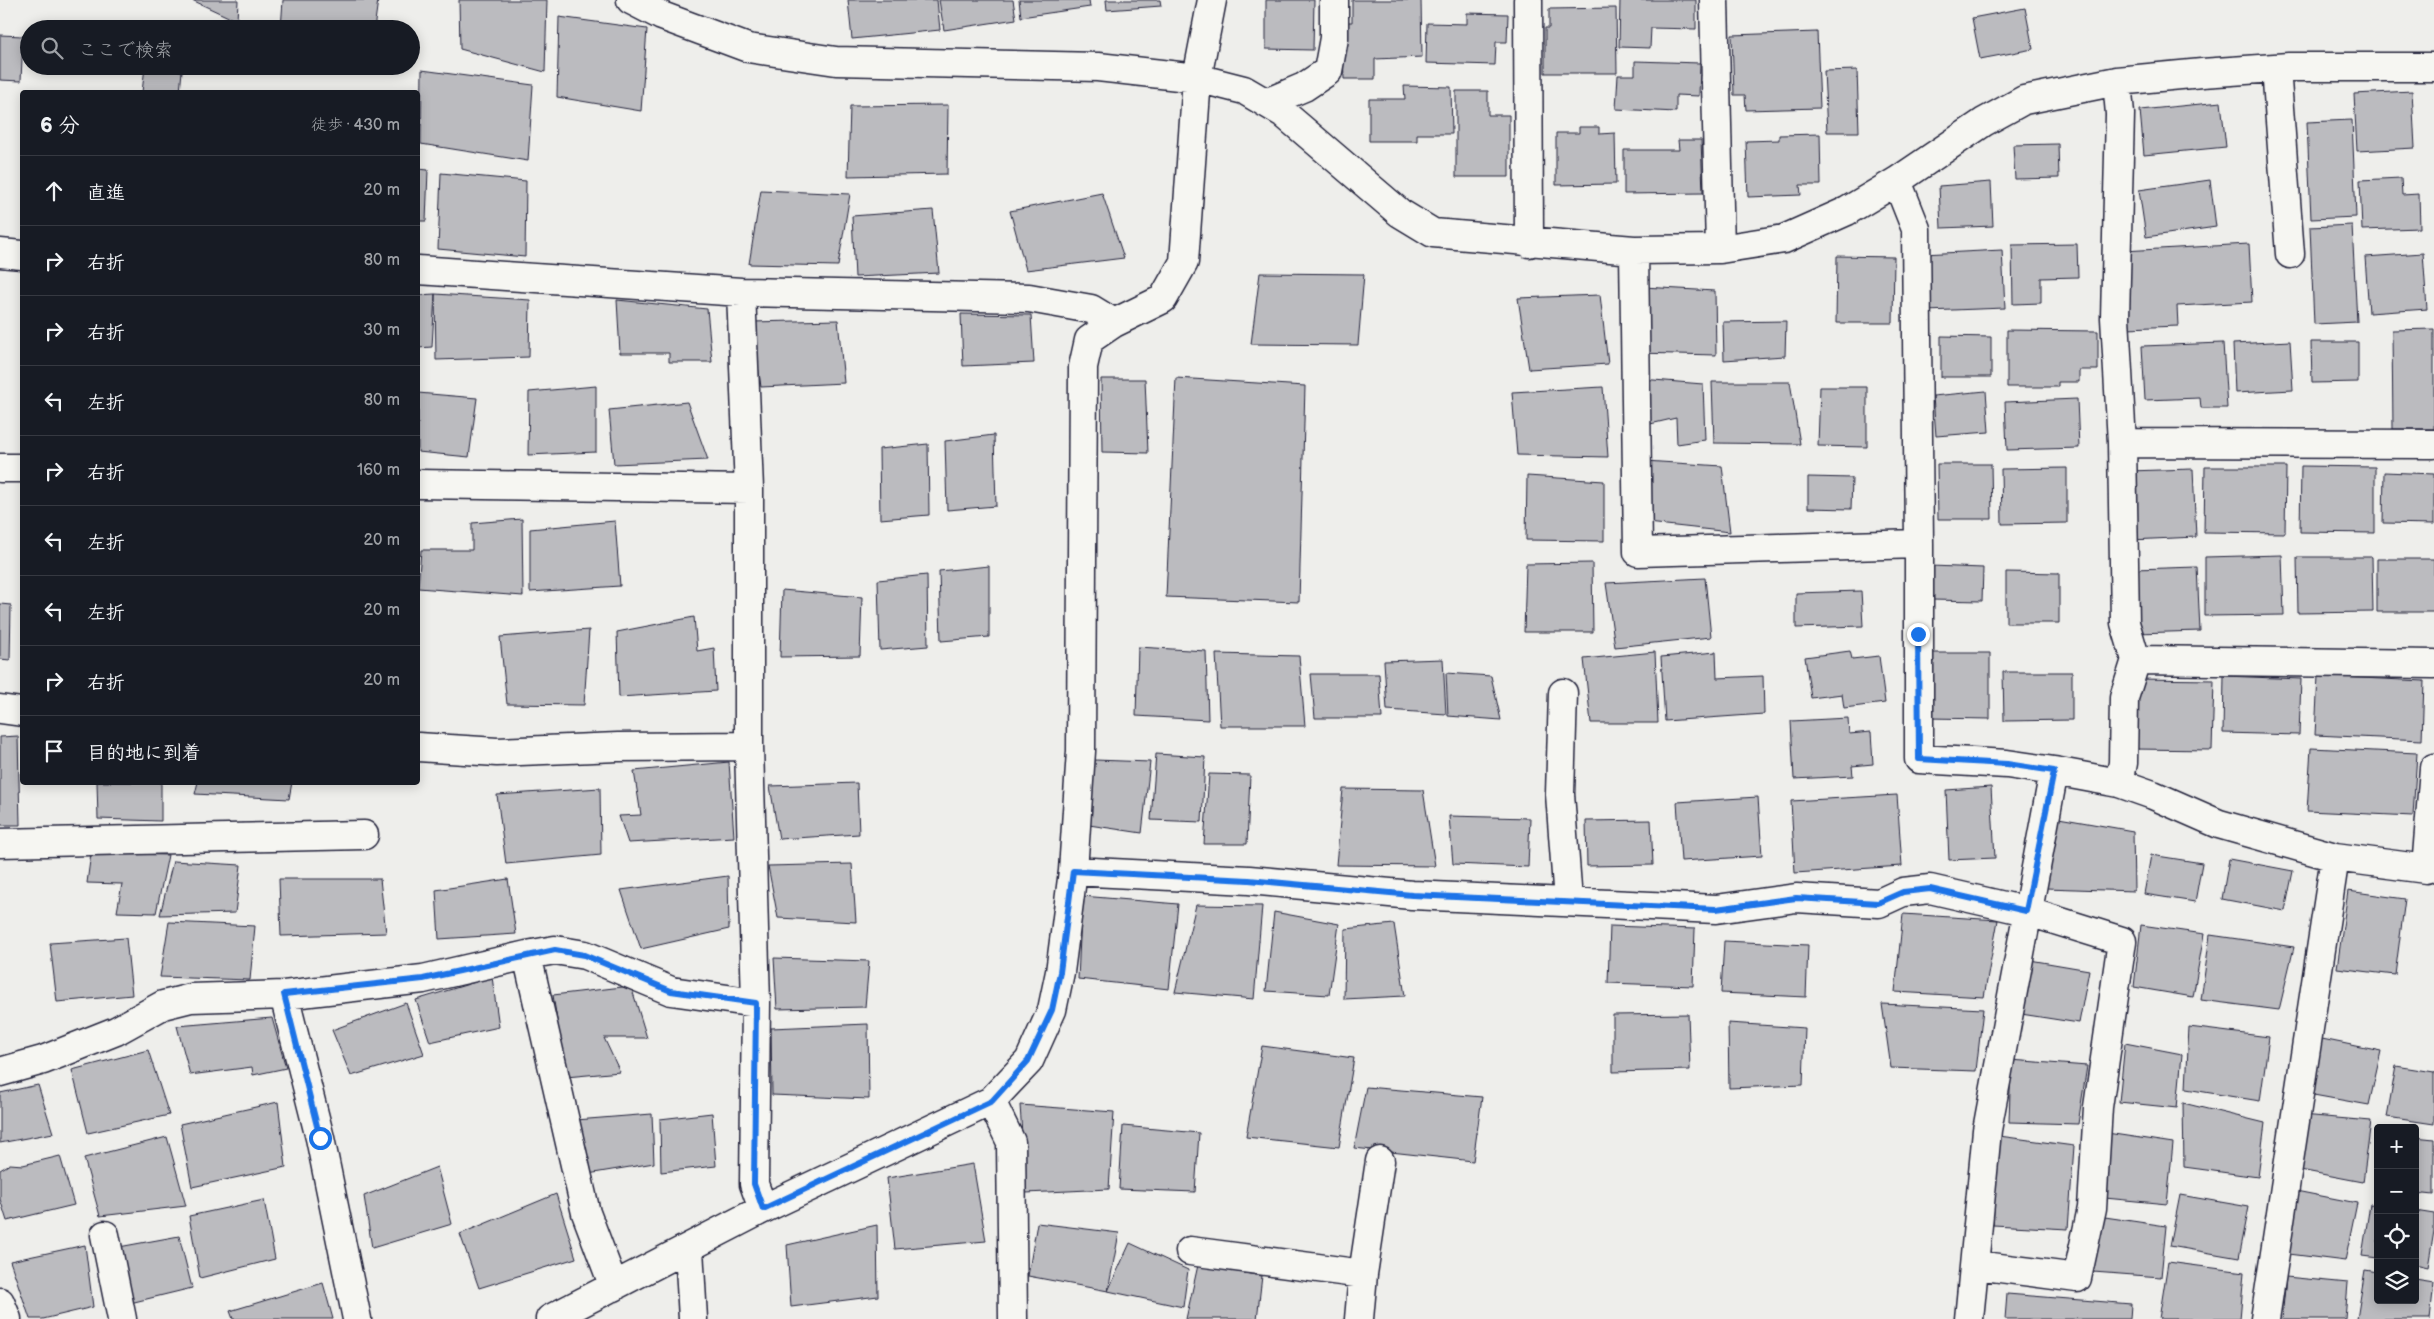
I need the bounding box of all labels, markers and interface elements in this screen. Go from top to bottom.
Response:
search box [20,20,420,75]
icon: search [38,34,66,62]
text: ここで検索 [78,39,173,62]
text: 6 分 [40,113,79,138]
text: 徒歩 · 430 m [311,116,400,135]
icon: ahead [40,177,68,205]
text: 20 m [364,181,400,200]
text: 直進 [87,182,125,205]
icon: right [40,247,68,275]
text: 80 m [364,251,400,270]
text: 右折 [87,252,125,275]
icon: right [40,317,68,345]
text: 30 m [363,321,400,340]
text: 右折 [87,322,125,345]
icon: left [40,387,68,415]
text: 80 m [364,391,400,410]
text: 左折 [87,392,125,415]
icon: right [40,457,68,485]
text: 160 m [357,461,400,480]
text: 右折 [87,462,125,485]
icon: left [40,527,68,555]
text: 20 m [364,531,400,550]
text: 左折 [87,532,125,555]
icon: left [40,597,68,625]
text: 20 m [364,601,400,620]
text: 左折 [87,602,125,625]
route end [1907,623,1930,646]
icon: right [40,667,68,695]
text: 20 m [364,671,400,690]
text: 右折 [87,672,125,695]
icon: arrive [40,737,68,765]
text: 目的地に到着 [87,742,201,765]
map controls [2374,1124,2419,1304]
button: + [2374,1124,2419,1169]
route start [309,1127,332,1150]
button: − [2374,1169,2419,1214]
button: locate [2374,1214,2419,1259]
button: layers [2374,1259,2419,1304]

